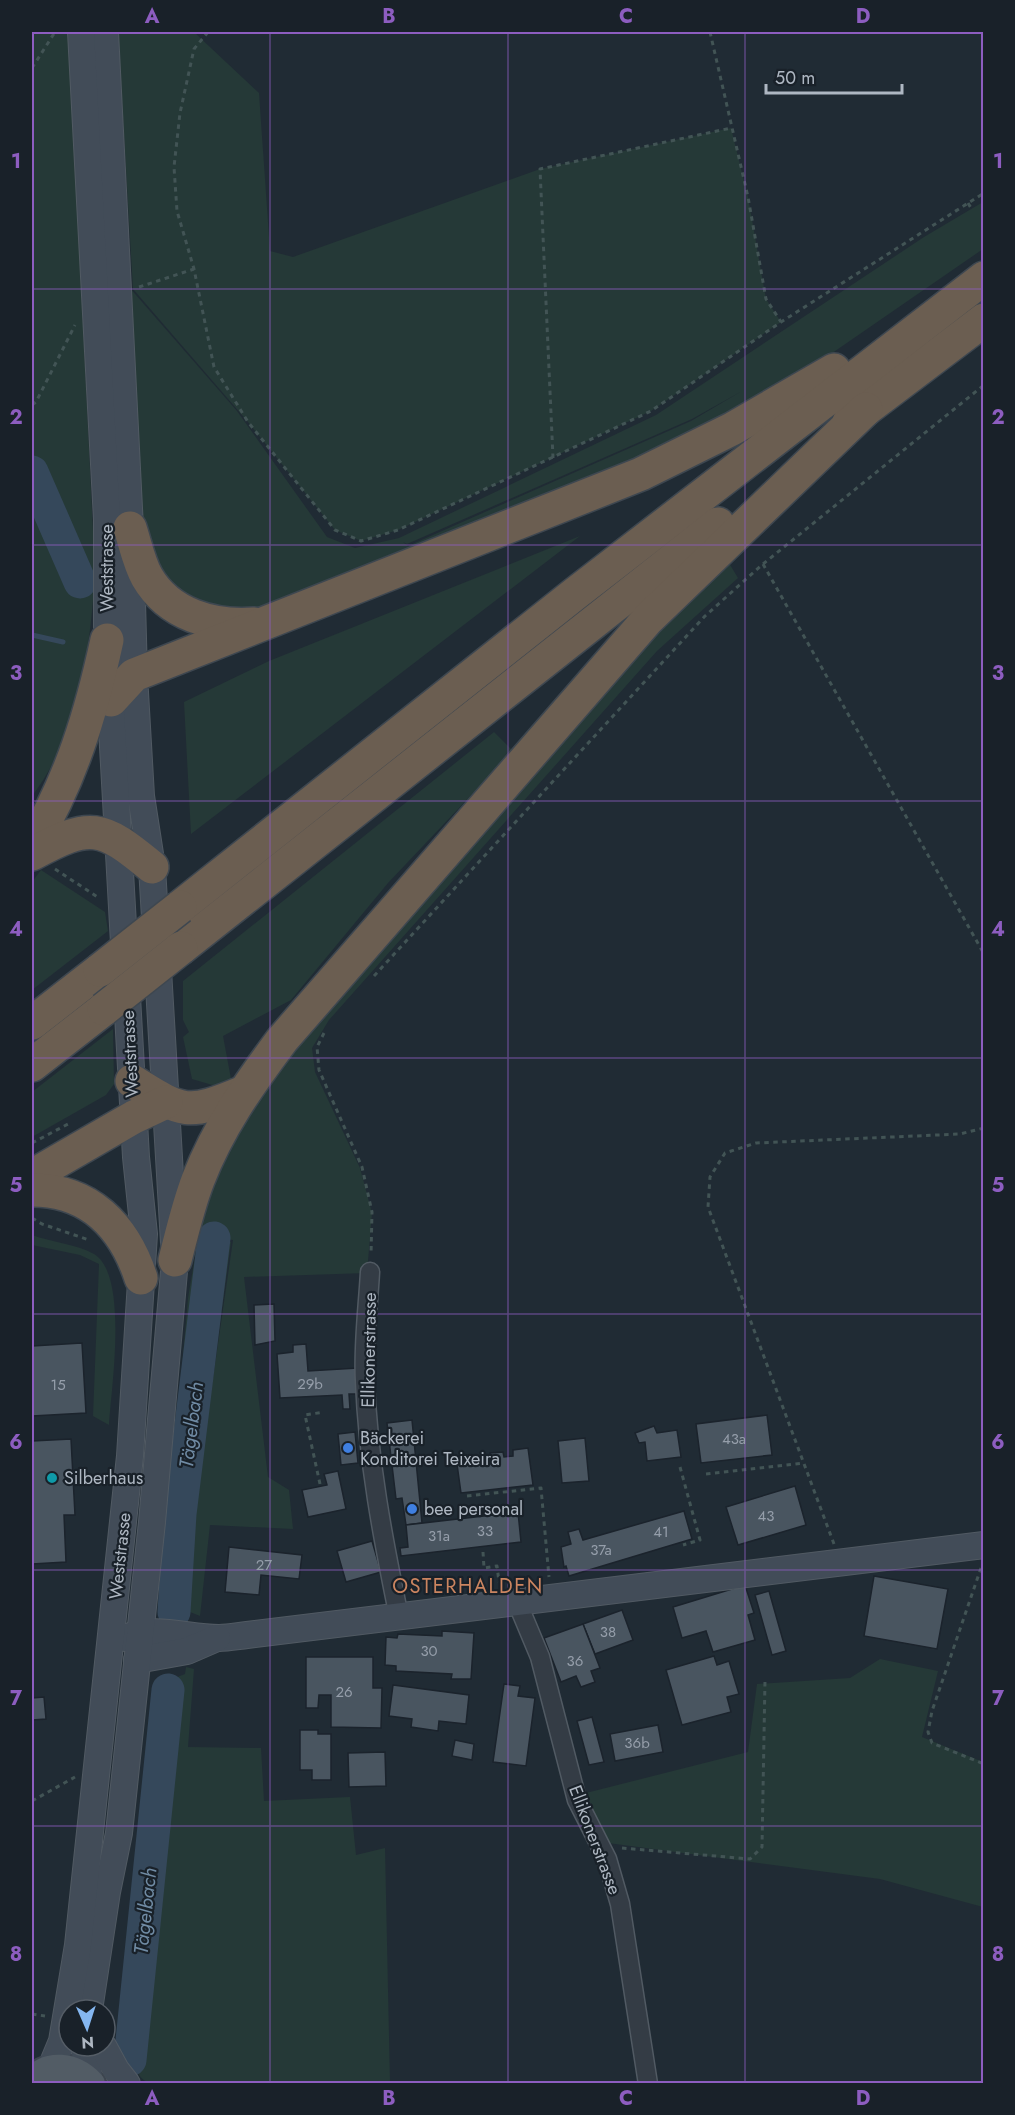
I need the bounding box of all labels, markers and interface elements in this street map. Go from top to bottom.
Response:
text: A [144,2,160,31]
text: B [382,2,396,31]
text: C [619,2,633,31]
text: D [856,2,870,31]
scale bar [766,57,902,95]
text: 50 m [775,65,815,91]
text: 1 [11,147,21,176]
text: 1 [993,147,1003,176]
text: 2 [9,403,23,432]
text: 2 [991,403,1005,432]
street label: Weststrasse [94,524,120,612]
text: 3 [10,659,22,688]
text: 3 [992,659,1004,688]
text: 4 [9,915,23,944]
text: 4 [991,915,1005,944]
street label: Weststrasse [115,1010,145,1098]
text: 5 [10,1171,23,1200]
text: 5 [992,1171,1005,1200]
street label: Ellikonerstrasse [355,1292,383,1408]
house number: 29b [297,1373,323,1395]
house number: 15 [50,1374,66,1396]
water label: Tägelbach [172,1380,211,1470]
place label: Bäckerei Konditorei Teixeira [360,1425,500,1472]
text: 6 [9,1428,23,1457]
house number: 43a [722,1428,746,1450]
text: 6 [991,1428,1005,1457]
marker: Bäckerei Konditorei Teixeira [341,1441,355,1455]
place label: Silberhaus [64,1465,143,1491]
marker: Silberhaus [45,1471,59,1485]
place label: bee personal [424,1496,523,1522]
marker: bee personal [405,1502,419,1516]
house number: 43 [758,1505,774,1527]
street label: Weststrasse [103,1511,137,1601]
house number: 33 [477,1520,493,1542]
house number: 41 [653,1521,669,1543]
house number: 31a [428,1525,450,1547]
house number: 37a [590,1539,612,1561]
house number: 27 [256,1554,272,1576]
district label: OSTERHALDEN [392,1572,544,1601]
house number: 38 [600,1621,616,1643]
house number: 30 [420,1640,438,1662]
house number: 36 [567,1650,583,1672]
house number: 26 [335,1681,353,1703]
text: 7 [10,1684,23,1713]
text: 7 [992,1684,1005,1713]
house number: 36b [624,1732,650,1754]
street label: Ellikonerstrasse [562,1781,628,1899]
water label: Tägelbach [127,1866,164,1956]
text: 8 [10,1940,22,1969]
text: 8 [992,1940,1004,1969]
north arrow [57,1998,117,2058]
text: N [81,2031,95,2054]
text: A [144,2084,160,2113]
text: B [382,2084,396,2113]
text: C [619,2084,633,2113]
text: D [856,2084,870,2113]

